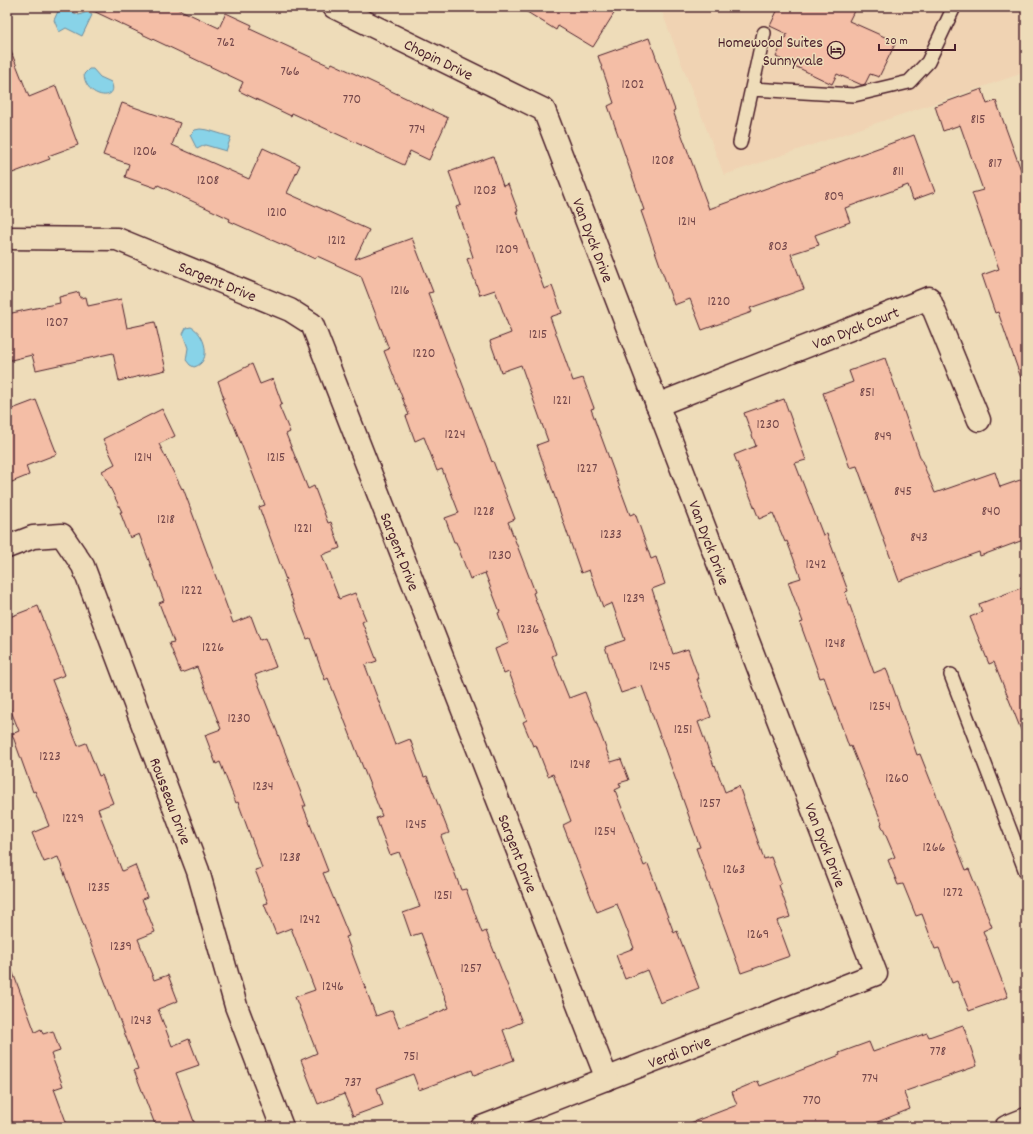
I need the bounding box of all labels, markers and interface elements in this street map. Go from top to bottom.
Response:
scale bar [879,26,955,52]
place label: Homewood Suites Sunnyvale [717,32,823,73]
house number: 762 [217,33,235,53]
text: 20 m [885,33,908,50]
street label: Chopin Drive [399,34,477,88]
hotel icon: Homewood Suites Sunnyvale [826,40,846,60]
house number: 766 [280,62,300,82]
house number: 1202 [622,75,644,95]
house number: 770 [343,90,361,110]
house number: 815 [970,110,986,130]
house number: 774 [409,120,425,140]
house number: 1206 [133,142,157,162]
house number: 1208 [652,151,675,171]
house number: 817 [988,154,1002,174]
house number: 811 [892,162,904,182]
house number: 1208 [197,171,220,191]
house number: 1203 [473,181,497,201]
house number: 809 [824,187,844,207]
street label: Van Dyck Drive [565,195,618,286]
house number: 1210 [267,203,287,223]
house number: 1214 [678,212,696,232]
house number: 1212 [328,231,346,251]
house number: 803 [768,237,788,257]
house number: 1209 [495,240,519,260]
street label: Sargent Drive [174,256,259,309]
house number: 1216 [390,281,410,301]
house number: 1220 [708,292,730,312]
street label: Van Dyck Court [809,302,903,357]
house number: 1207 [46,313,68,333]
house number: 1215 [529,325,547,345]
house number: 1220 [413,344,435,364]
house number: 851 [859,383,875,403]
house number: 1221 [553,391,571,411]
house number: 1230 [756,415,780,435]
house number: 1224 [444,425,466,445]
house number: 849 [874,427,892,447]
house number: 1214 [134,448,152,468]
house number: 1215 [267,448,285,468]
house number: 1227 [577,459,597,479]
house number: 845 [894,482,912,502]
street label: Van Dyck Drive [681,498,734,589]
house number: 1228 [474,502,495,522]
house number: 840 [981,502,1001,522]
house number: 1218 [157,510,175,530]
street label: Sargent Drive [373,510,424,595]
house number: 1221 [294,519,312,539]
house number: 1233 [600,525,622,545]
house number: 843 [910,528,928,548]
house number: 1230 [488,546,512,566]
house number: 1242 [805,555,827,575]
house number: 1222 [181,581,203,601]
house number: 1239 [623,589,645,609]
house number: 1236 [517,620,539,640]
house number: 1248 [825,634,846,654]
house number: 1226 [202,638,224,658]
house number: 1245 [649,657,671,677]
house number: 1254 [869,697,891,717]
house number: 1230 [227,709,251,729]
house number: 1251 [674,720,692,740]
house number: 1223 [39,747,61,767]
street label: Rousseau Drive [142,755,196,848]
house number: 1248 [570,755,591,775]
house number: 1260 [885,769,909,789]
house number: 1234 [252,777,274,797]
house number: 1257 [699,794,721,814]
street label: Van Dyck Drive [797,800,851,891]
house number: 1229 [62,809,84,829]
street label: Sargent Drive [491,811,542,896]
house number: 1245 [405,815,427,835]
house number: 1254 [594,822,616,842]
house number: 1266 [923,838,946,858]
house number: 1238 [279,848,301,868]
house number: 1263 [723,860,745,880]
house number: 1235 [88,878,110,898]
house number: 1272 [943,883,963,903]
house number: 1251 [434,886,452,906]
house number: 1242 [299,910,321,930]
house number: 1269 [747,925,769,945]
house number: 1239 [110,937,132,957]
house number: 1257 [460,959,482,979]
house number: 1246 [322,977,344,997]
house number: 1243 [130,1011,152,1031]
street label: Verdi Drive [645,1031,715,1076]
house number: 778 [930,1042,947,1062]
house number: 751 [404,1047,418,1067]
house number: 774 [862,1069,878,1089]
house number: 737 [345,1073,361,1093]
house number: 770 [803,1091,821,1111]

